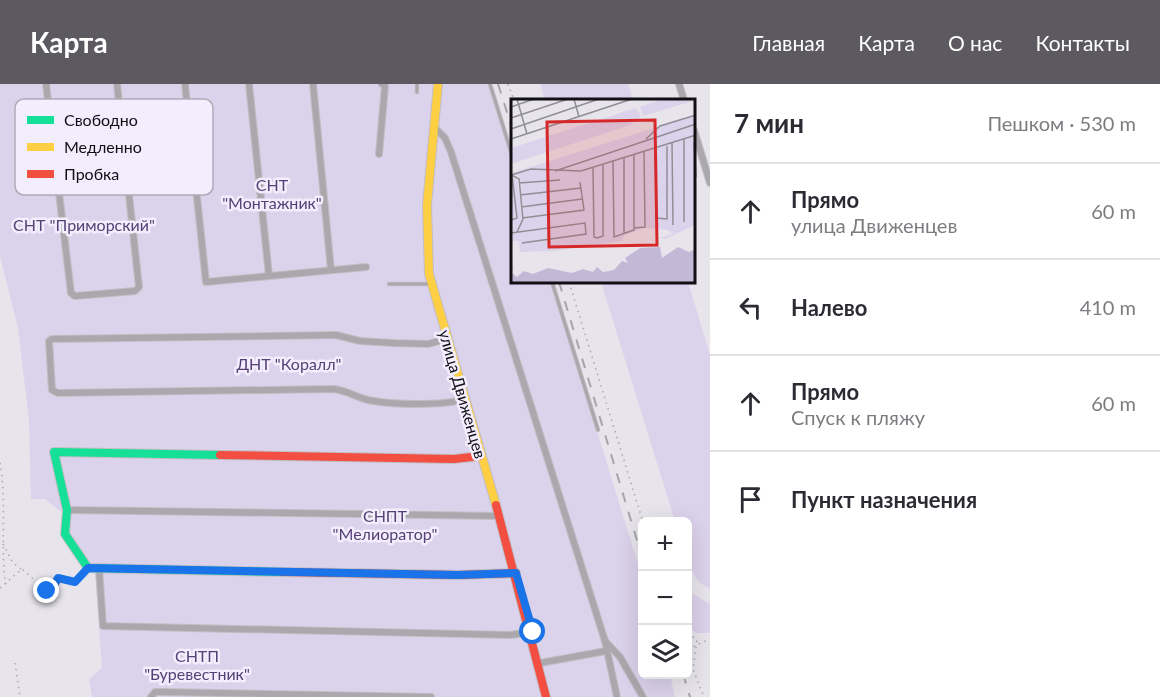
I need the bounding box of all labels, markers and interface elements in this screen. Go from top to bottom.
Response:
text: Карта [30,25,108,59]
text: Главная [752,30,825,55]
text: Карта [858,30,915,55]
text: О нас [948,30,1002,55]
text: Контакты [1035,30,1130,55]
legend [15,99,213,195]
inset map [511,99,695,284]
text: 7 мин [734,107,804,139]
text: Свободно [64,110,138,129]
text: Пешком · 530 m [987,111,1136,135]
text: Медленно [64,137,142,156]
text: Пробка [64,164,119,183]
park label: СНТ "Монтажник" [222,175,322,212]
text: Прямо [791,186,859,213]
icon: ahead [734,195,767,228]
text: 60 m [1091,199,1136,223]
text: улица Движенцев [791,213,957,237]
park label: СНТ "Приморский" [13,215,155,234]
icon: left [734,291,767,324]
text: Налево [791,294,867,321]
text: 410 m [1080,295,1136,319]
street label: улица Движенцев [436,327,490,461]
park label: ДНТ "Коралл" [236,354,342,373]
text: Прямо [791,378,859,405]
icon: ahead [734,387,767,420]
text: 60 m [1091,391,1136,415]
text: Спуск к пляжу [791,405,925,429]
icon: arrive [734,483,767,516]
text: Пункт назначения [791,486,977,513]
park label: СНПТ "Мелиоратор" [333,506,437,543]
map controls [638,517,692,679]
button: + [638,517,692,571]
button: − [638,571,692,625]
route end [33,577,59,603]
route start [519,618,545,644]
button: layers [638,625,692,679]
park label: СНТП "Буревестник" [144,646,250,683]

